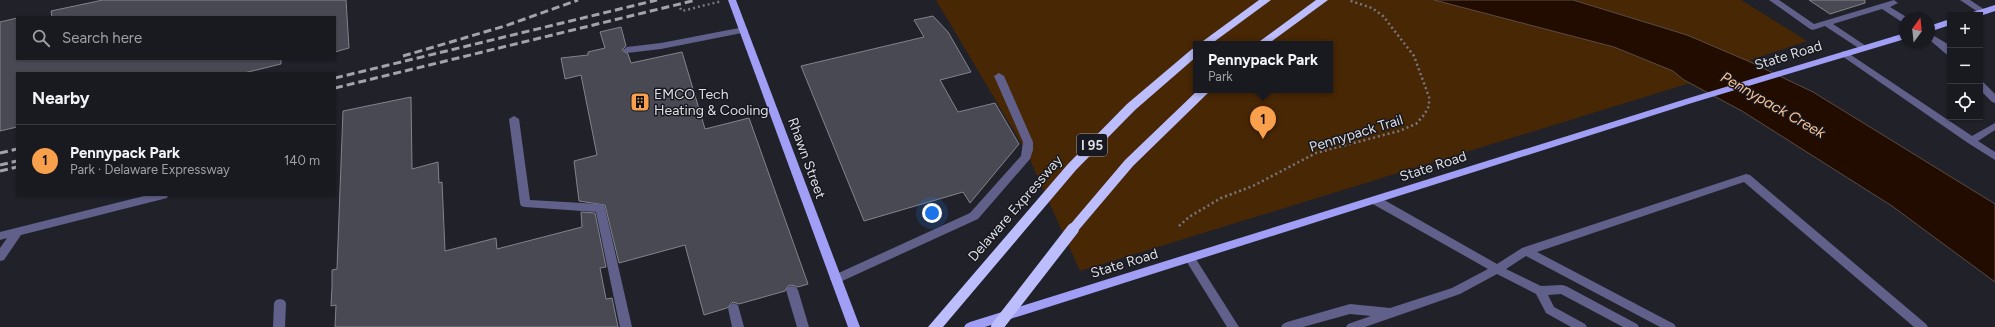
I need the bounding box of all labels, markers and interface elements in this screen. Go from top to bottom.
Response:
north arrow [1899,12,1935,48]
map controls [1947,12,1983,120]
button: + [1947,12,1983,48]
search box [16,16,336,60]
icon: search [30,27,52,49]
text: Search here [62,29,142,47]
street label: State Road [1752,37,1824,74]
popup [1193,41,1333,93]
button: − [1947,48,1983,84]
text: Pennypack Park [1208,51,1318,69]
water label: Pennypack Creek [1718,68,1829,143]
text: Park [1208,69,1233,84]
button: locate [1947,84,1983,120]
place label: EMCO Tech Heating & Cooling [654,86,769,119]
text: Nearby [32,88,90,108]
building icon: EMCO Tech Heating & Cooling [629,91,651,113]
pin: 1 [1250,106,1276,139]
street label: Pennypack Trail [1307,111,1405,156]
street label: Rhawn Street [784,115,829,201]
road number: I 95 [1077,134,1107,156]
text: Pennypack Park [70,144,180,162]
street label: State Road [1397,148,1469,185]
street label: Delaware Expressway [965,151,1066,265]
text: 1 [42,153,48,168]
text: 140 m [284,153,320,168]
text: Park · Delaware Expressway [70,162,230,177]
your location [922,203,942,223]
street label: State Road [1088,245,1160,282]

